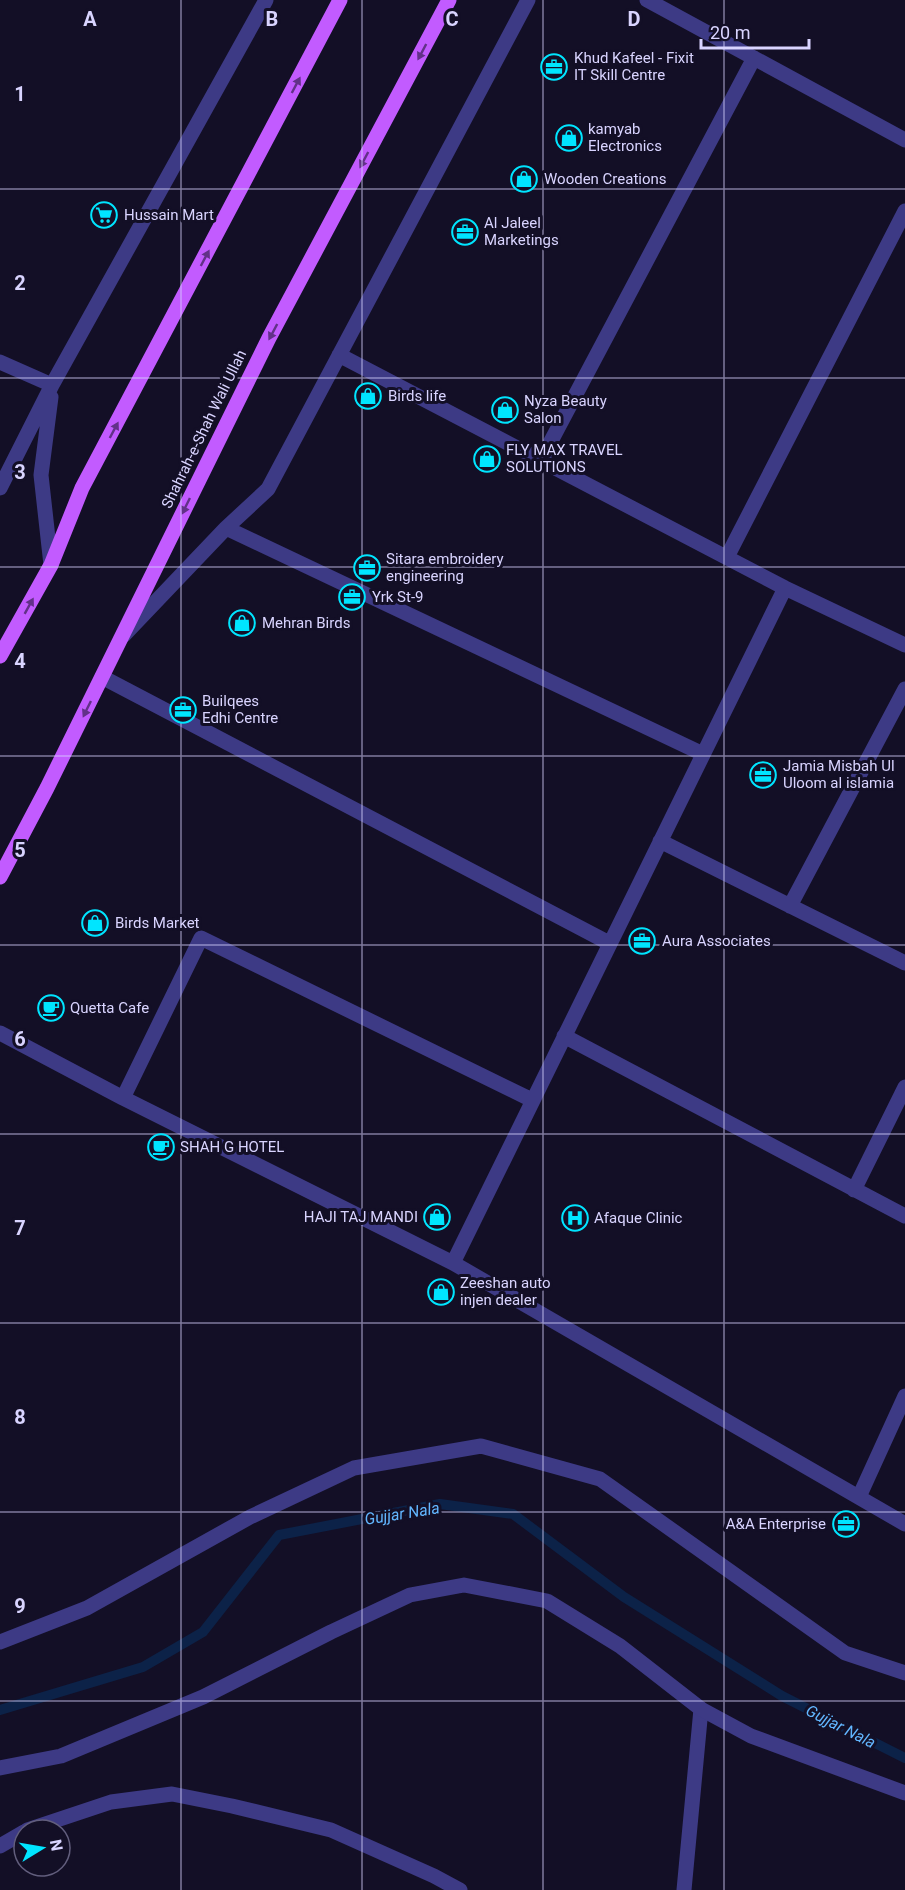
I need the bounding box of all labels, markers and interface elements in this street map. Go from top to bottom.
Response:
text: A [83,7,97,31]
text: B [266,7,278,31]
text: C [445,7,459,31]
text: D [628,7,641,31]
scale bar [701,12,809,50]
text: 20 m [710,22,750,43]
one-way arrow [417,43,427,60]
place label: Khud Kafeel - Fixit IT Skill Centre [574,49,694,84]
office icon: Khud Kafeel - Fixit IT Skill Centre [539,52,569,82]
one-way arrow [291,77,301,94]
text: 1 [14,82,26,106]
place label: kamyab Electronics [588,120,662,155]
shop icon: kamyab Electronics [554,123,584,153]
one-way arrow [359,151,369,168]
shop icon: Wooden Creations [509,164,539,194]
place label: Wooden Creations [544,170,667,188]
supermarket icon: Hussain Mart [89,200,119,230]
place label: Hussain Mart [124,206,214,224]
place label: Al Jaleel Marketings [484,214,559,249]
office icon: Al Jaleel Marketings [450,217,480,247]
one-way arrow [200,249,210,266]
text: 2 [14,271,26,295]
one-way arrow [268,323,277,340]
street label: Shahrah-e-Shah Wali Ullah [158,347,250,511]
shop icon: Birds life [353,381,383,411]
place label: Birds life [388,387,446,405]
place label: Nyza Beauty Salon [524,392,607,427]
shop icon: Nyza Beauty Salon [490,395,520,425]
one-way arrow [109,421,119,438]
place label: FLY MAX TRAVEL SOLUTIONS [506,441,623,476]
shop icon: FLY MAX TRAVEL SOLUTIONS [472,444,502,474]
text: 3 [14,460,26,484]
one-way arrow [182,498,191,515]
place label: Sitara embroidery engineering [386,550,504,585]
office icon: Sitara embroidery engineering [352,553,382,583]
office icon: Yrk St-9 [337,582,367,612]
place label: Yrk St-9 [372,588,424,606]
one-way arrow [24,597,34,614]
shop icon: Mehran Birds [227,608,257,638]
place label: Mehran Birds [262,614,350,632]
text: 4 [14,649,26,673]
place label: Builqees Edhi Centre [202,692,278,727]
office icon: Builqees Edhi Centre [168,695,198,725]
one-way arrow [82,700,91,717]
place label: Jamia Misbah Ul Uloom al islamia [783,757,895,792]
office icon: Jamia Misbah Ul Uloom al islamia [748,760,778,790]
text: 5 [14,838,26,862]
shop icon: Birds Market [80,908,110,938]
place label: Birds Market [115,914,200,932]
office icon: Aura Associates [627,926,657,956]
place label: Aura Associates [662,932,771,950]
cafe icon: Quetta Cafe [36,993,66,1023]
place label: Quetta Cafe [70,999,149,1017]
text: 6 [14,1027,26,1051]
cafe icon: SHAH G HOTEL [146,1132,176,1162]
place label: SHAH G HOTEL [180,1138,284,1156]
shop icon: HAJI TAJ MANDI [422,1202,452,1232]
hospital icon: Afaque Clinic [560,1203,590,1233]
place label: HAJI TAJ MANDI [304,1208,418,1226]
place label: Afaque Clinic [594,1209,683,1227]
text: 7 [14,1216,26,1240]
place label: Zeeshan auto injen dealer [460,1274,551,1309]
shop icon: Zeeshan auto injen dealer [426,1277,456,1307]
text: 8 [14,1405,26,1429]
water label: Gujjar Nala [363,1498,441,1529]
office icon: A&A Enterprise [831,1509,861,1539]
place label: A&A Enterprise [726,1515,826,1533]
text: 9 [14,1594,26,1618]
water label: Gujjar Nala [803,1701,879,1752]
north arrow [12,1818,72,1878]
text: N [46,1838,67,1853]

